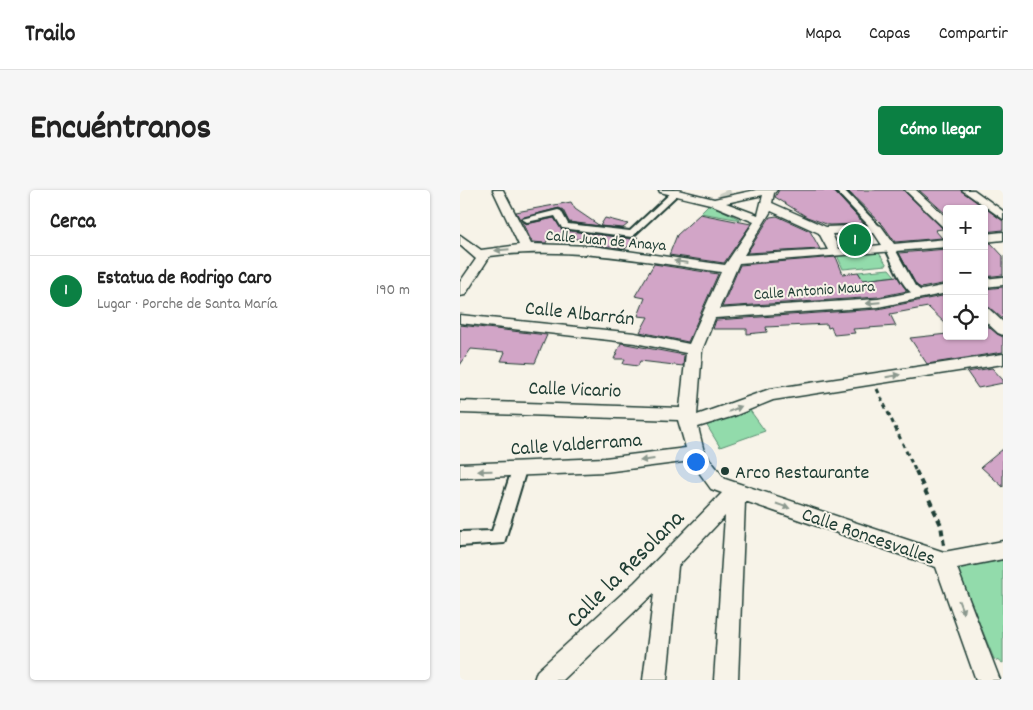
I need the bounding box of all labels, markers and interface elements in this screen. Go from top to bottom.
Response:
text: Trailo [25,18,76,52]
text: Mapa [805,22,841,47]
text: Capas [869,22,911,47]
text: Compartir [939,22,1008,47]
text: Encuéntranos [30,105,211,155]
button: Cómo llegar [878,106,1003,155]
map controls [943,205,988,340]
button: + [943,205,988,250]
text: Cerca [50,208,96,238]
pin: 1 [839,221,871,259]
street label: Calle Juan de Anaya [545,225,667,258]
one-way arrow [493,246,509,254]
button: − [943,250,988,295]
one-way arrow [672,258,688,266]
text: Estatua de Rodrigo Caro [97,266,272,293]
street label: Calle Antonio Maura [753,276,876,307]
text: 1 [64,279,68,302]
text: 190 m [376,279,410,302]
text: Lugar · Porche de Santa María [97,293,277,316]
street label: Calle Albarrán [524,295,636,335]
button: locate [943,295,988,340]
one-way arrow [864,299,880,307]
one-way arrow [885,372,901,380]
street label: Calle Vicario [528,375,622,407]
one-way arrow [728,405,743,413]
street label: Calle Valderrama [510,427,643,465]
your location [683,449,709,475]
one-way arrow [639,456,655,464]
place label: Arco Restaurante [735,460,870,488]
marker: Arco Restaurante [719,465,731,477]
one-way arrow [477,467,493,475]
street label: Calle Roncesvalles [797,502,939,574]
street label: Calle la Resolana [559,503,694,637]
one-way arrow [775,503,790,511]
one-way arrow [957,600,965,615]

